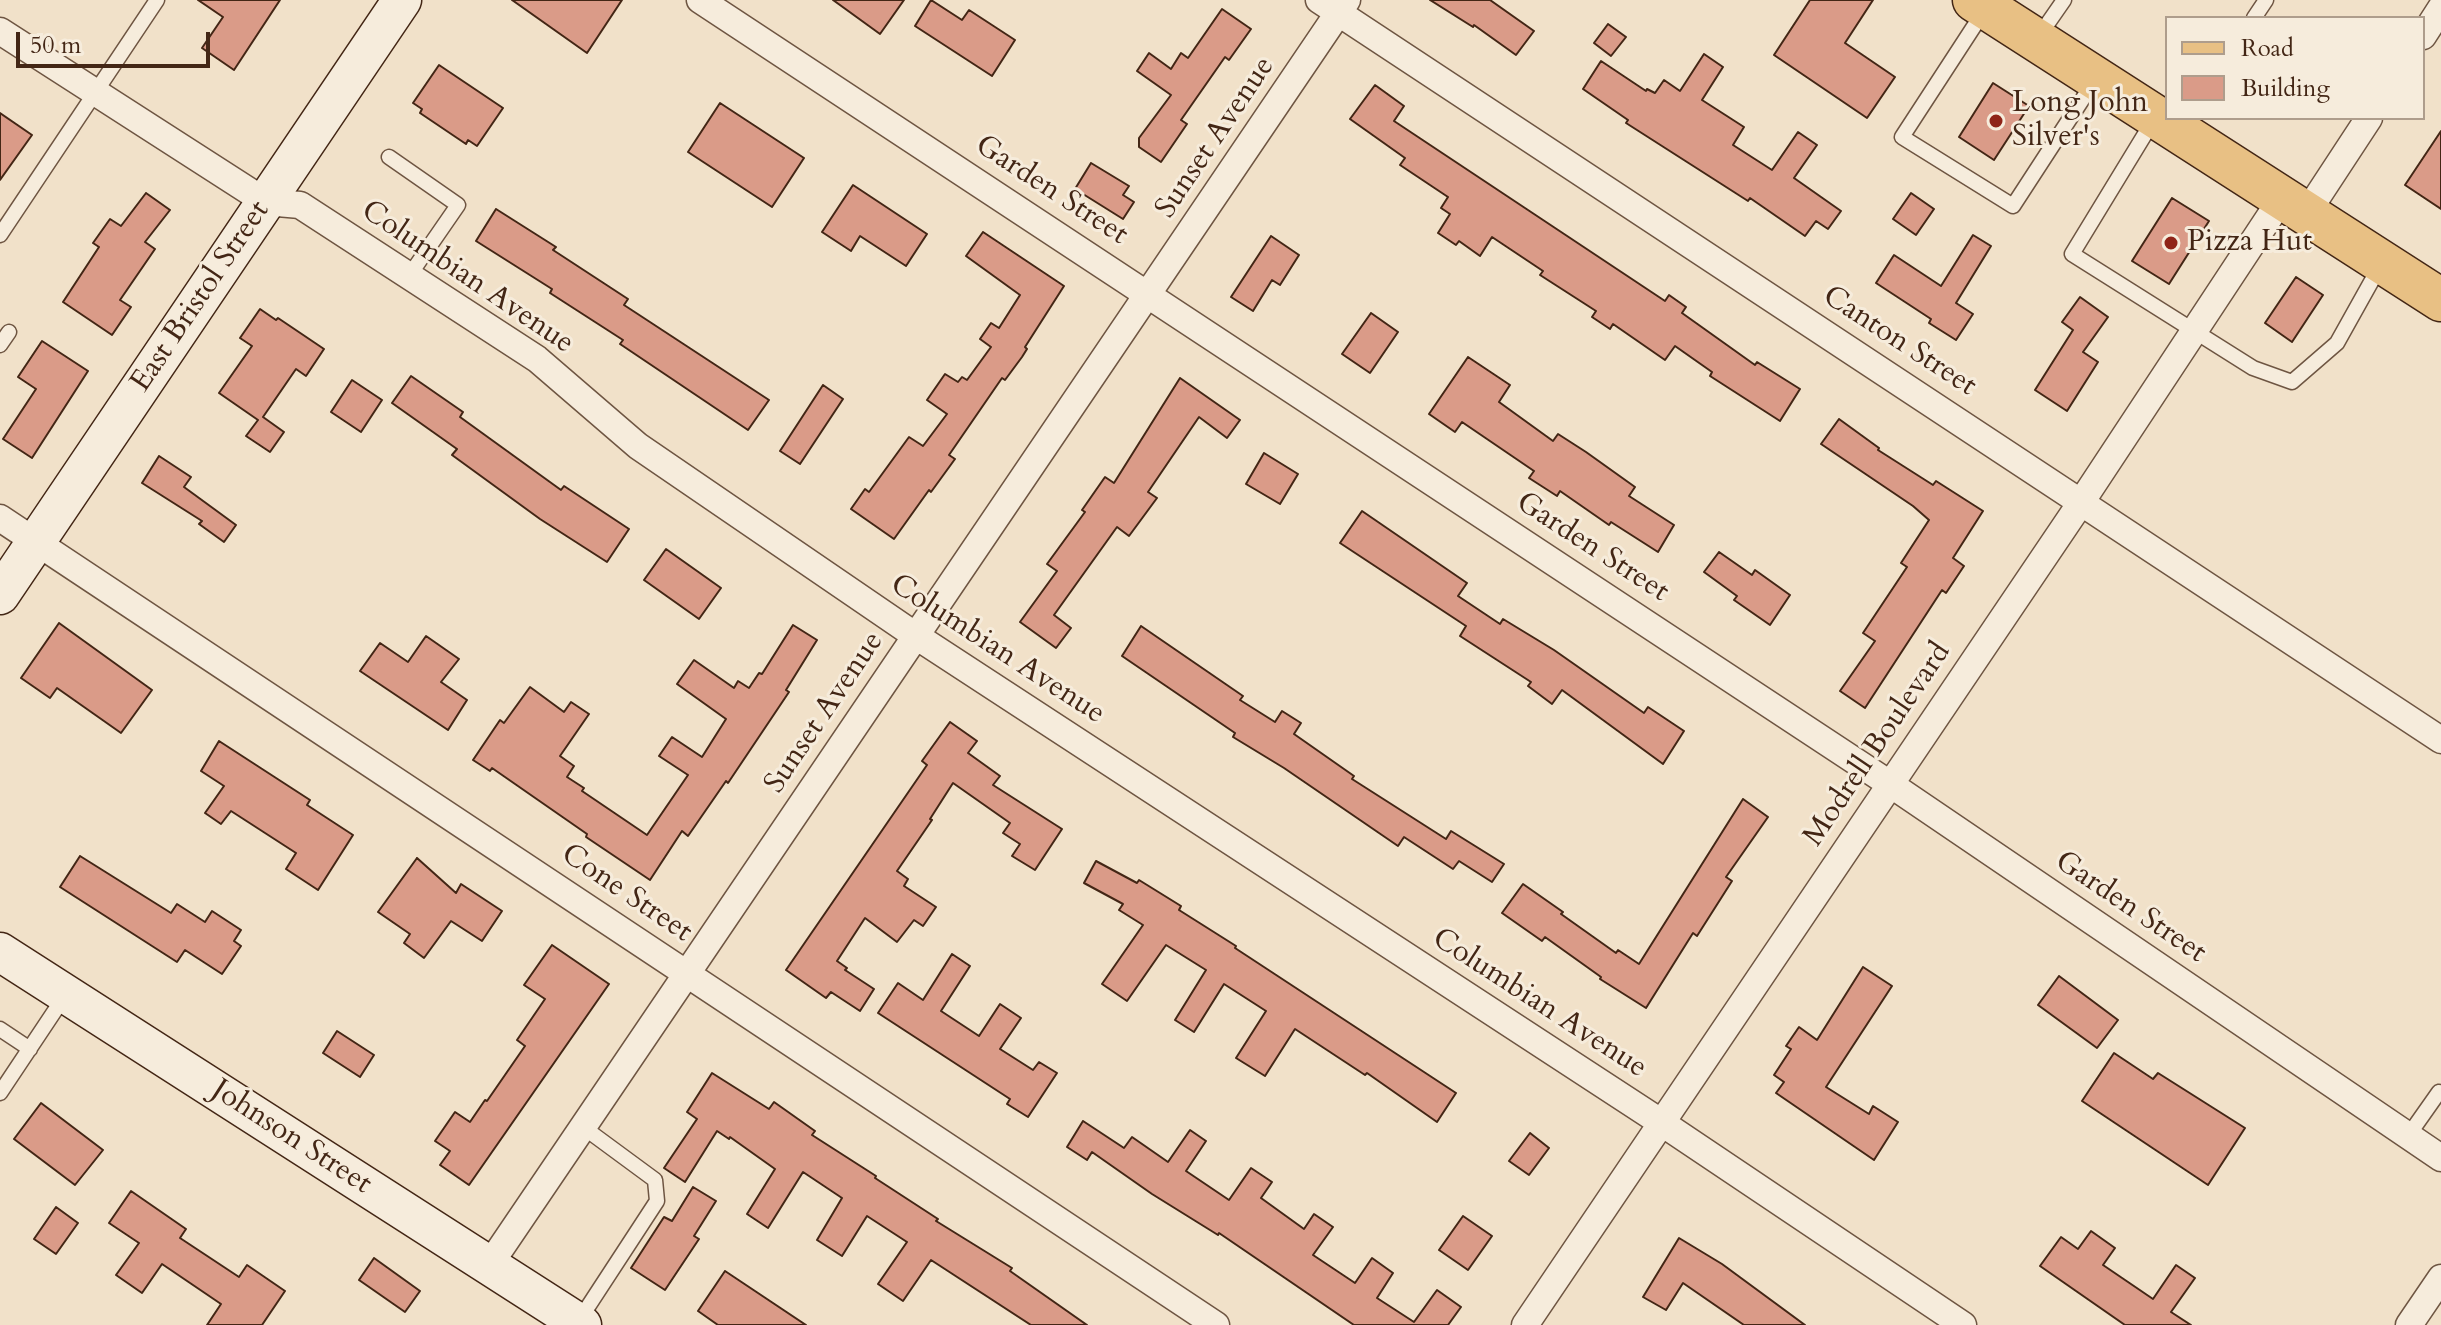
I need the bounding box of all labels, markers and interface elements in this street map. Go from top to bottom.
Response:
scale bar [20,16,214,66]
legend [2165,16,2425,120]
text: 50 m [30,29,81,62]
text: Road [2241,32,2294,65]
street label: Sunset Avenue [1149,50,1283,226]
text: Building [2241,72,2330,105]
place label: Long John Silver's [2012,86,2148,156]
marker: Long John Silver's [1987,112,2005,130]
street label: Garden Street [968,128,1134,254]
street label: Columbian Avenue [354,194,580,362]
street label: East Bristol Street [124,195,278,399]
place label: Pizza Hut [2187,225,2312,261]
marker: Pizza Hut [2162,234,2180,252]
street label: Canton Street [1815,279,1983,405]
street label: Garden Street [1509,485,1675,611]
street label: Columbian Avenue [883,567,1111,733]
street label: Sunset Avenue [758,625,892,801]
street label: Modrell Boulevard [1797,636,1959,854]
street label: Cone Street [554,837,698,951]
street label: Garden Street [2048,844,2212,972]
street label: Columbian Avenue [1425,921,1653,1087]
street label: Johnson Street [204,1073,378,1203]

